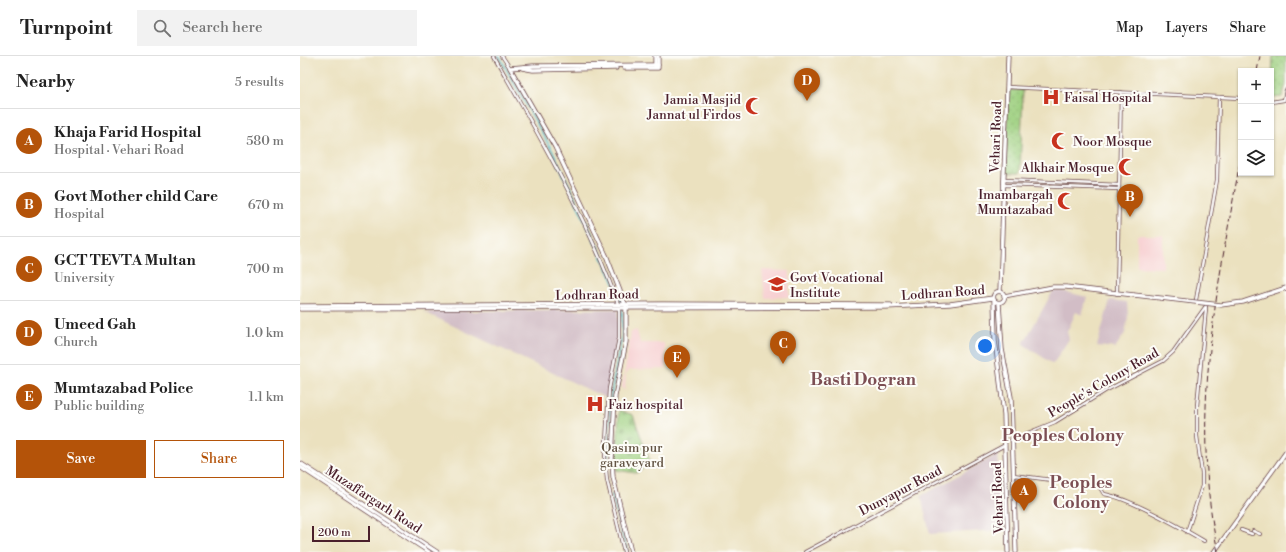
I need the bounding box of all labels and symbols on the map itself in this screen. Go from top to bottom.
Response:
pin: D [794,68,820,101]
hospital icon: Faisal Hospital [1041,87,1061,107]
place label: Faisal Hospital [1064,90,1152,106]
place label: Jamia Masjid Jannat ul Firdos [646,92,742,123]
mosque icon: Jamia Masjid Jannat ul Firdos [744,96,764,116]
street label: Vehari Road [987,100,1005,174]
mosque icon: Noor Mosque [1050,131,1070,151]
place label: Noor Mosque [1073,134,1152,150]
mosque icon: Alkhair Mosque [1117,157,1137,177]
place label: Alkhair Mosque [1020,160,1114,176]
pin: B [1117,184,1143,217]
place label: Imambargah Mumtazabad [977,187,1054,218]
mosque icon: Imambargah Mumtazabad [1056,191,1076,211]
place label: Govt Vocational Institute [790,270,883,301]
school or university icon: Govt Vocational Institute [767,274,787,294]
street label: Lodhran Road [901,282,986,304]
street label: Lodhran Road [555,286,640,304]
pin: C [770,331,796,364]
your location [975,336,995,356]
street label: People's Colony Road [1045,344,1162,421]
pin: E [664,345,690,378]
district label: Basti Dogran [810,369,916,391]
hospital icon: Faiz hospital [585,394,605,414]
place label: Faiz hospital [608,397,683,413]
district label: Peoples Colony [1002,425,1125,447]
park label: Qasim pur garaveyard [600,440,665,471]
street label: Vehari Road [989,461,1007,535]
street label: Dunyapur Road [856,462,945,519]
street label: Muzaffargarh Road [322,463,425,537]
district label: Peoples Colony [1050,472,1112,514]
pin: A [1011,478,1037,511]
scale bar [312,524,370,543]

